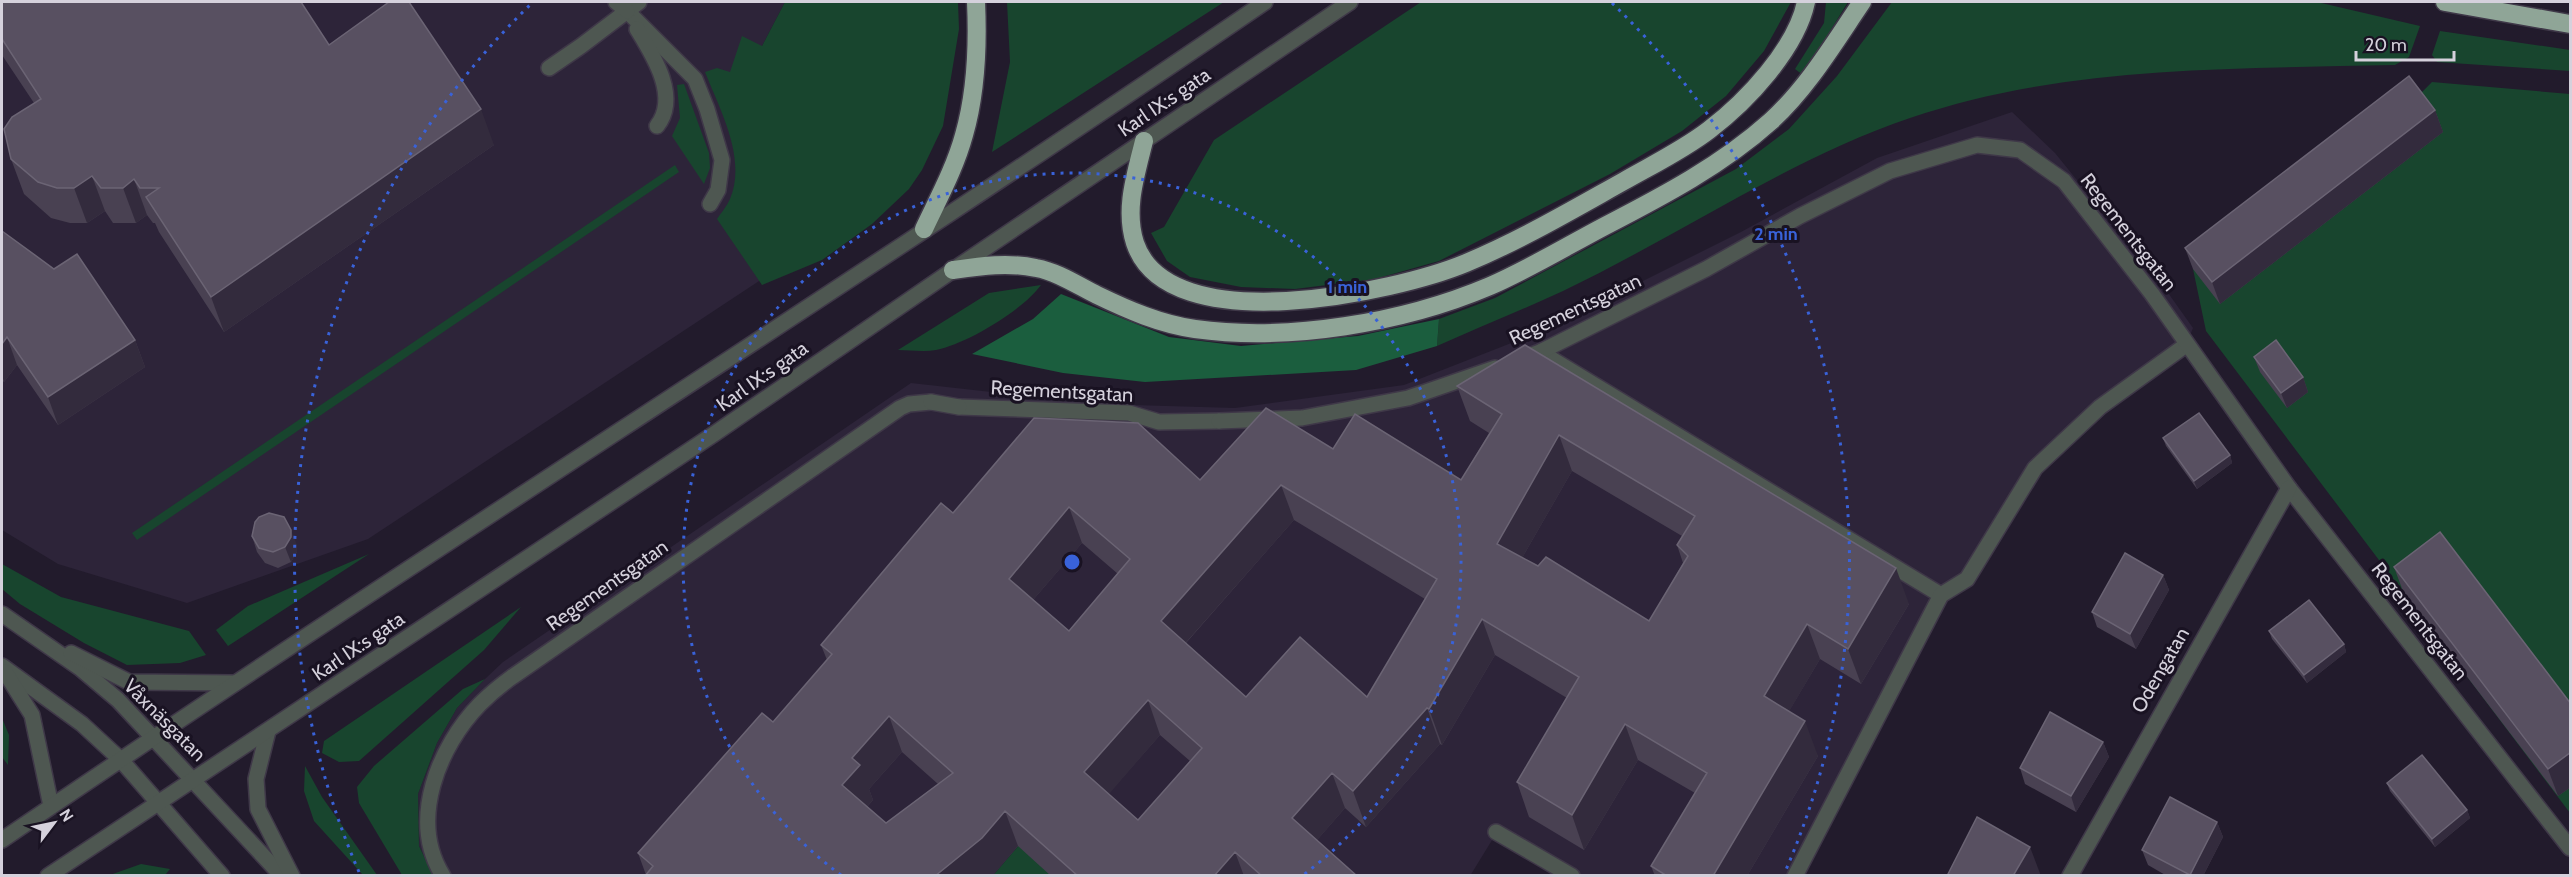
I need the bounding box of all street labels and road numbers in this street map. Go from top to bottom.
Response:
street label: Karl IX:s gata [1113,62,1215,142]
street label: Regementsgatan [2076,168,2182,296]
street label: Regementsgatan [1505,268,1645,350]
street label: Karl IX:s gata [712,336,813,416]
street label: Regementsgatan [990,375,1134,407]
street label: Regementsgatan [542,534,672,636]
street label: Regementsgatan [2367,557,2473,685]
street label: Karl IX:s gata [307,606,409,686]
street label: Odengatan [2126,623,2194,717]
street label: Våxnäsgatan [119,674,211,766]

